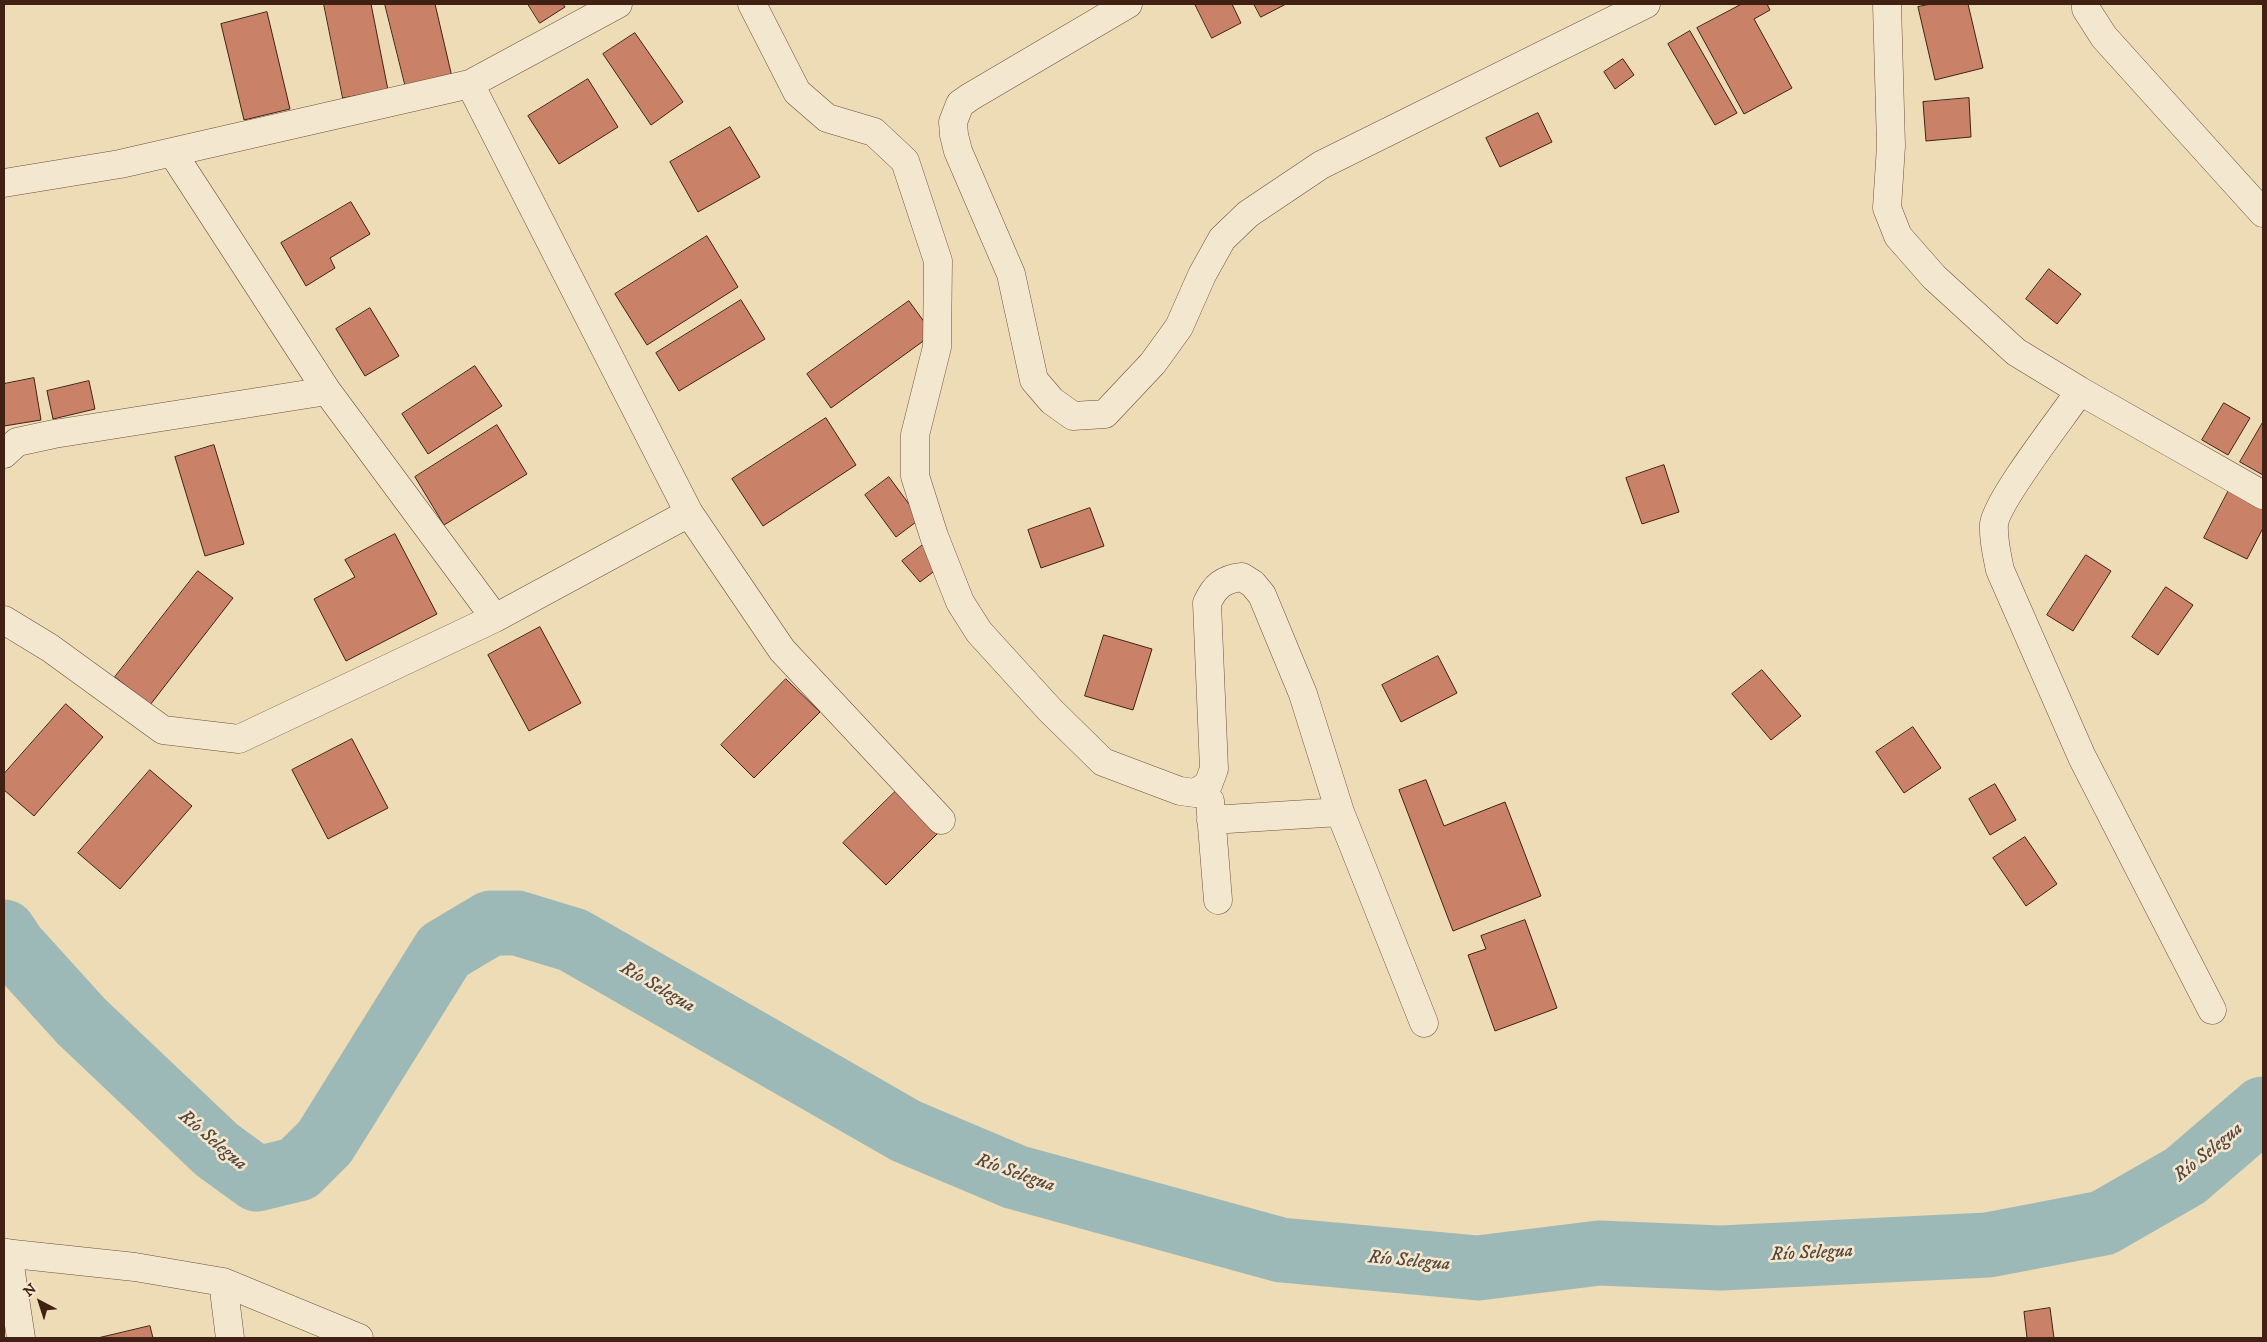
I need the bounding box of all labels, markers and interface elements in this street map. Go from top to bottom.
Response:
water label: Río Selegua [616,958,698,1018]
water label: Río Selegua [173,1106,251,1176]
water label: Río Selegua [2170,1118,2248,1188]
water label: Río Selegua [972,1150,1058,1198]
water label: Río Selegua [1770,1240,1854,1268]
water label: Río Selegua [1367,1247,1451,1277]
north arrow [15,1277,65,1327]
text: N [20,1280,41,1301]

